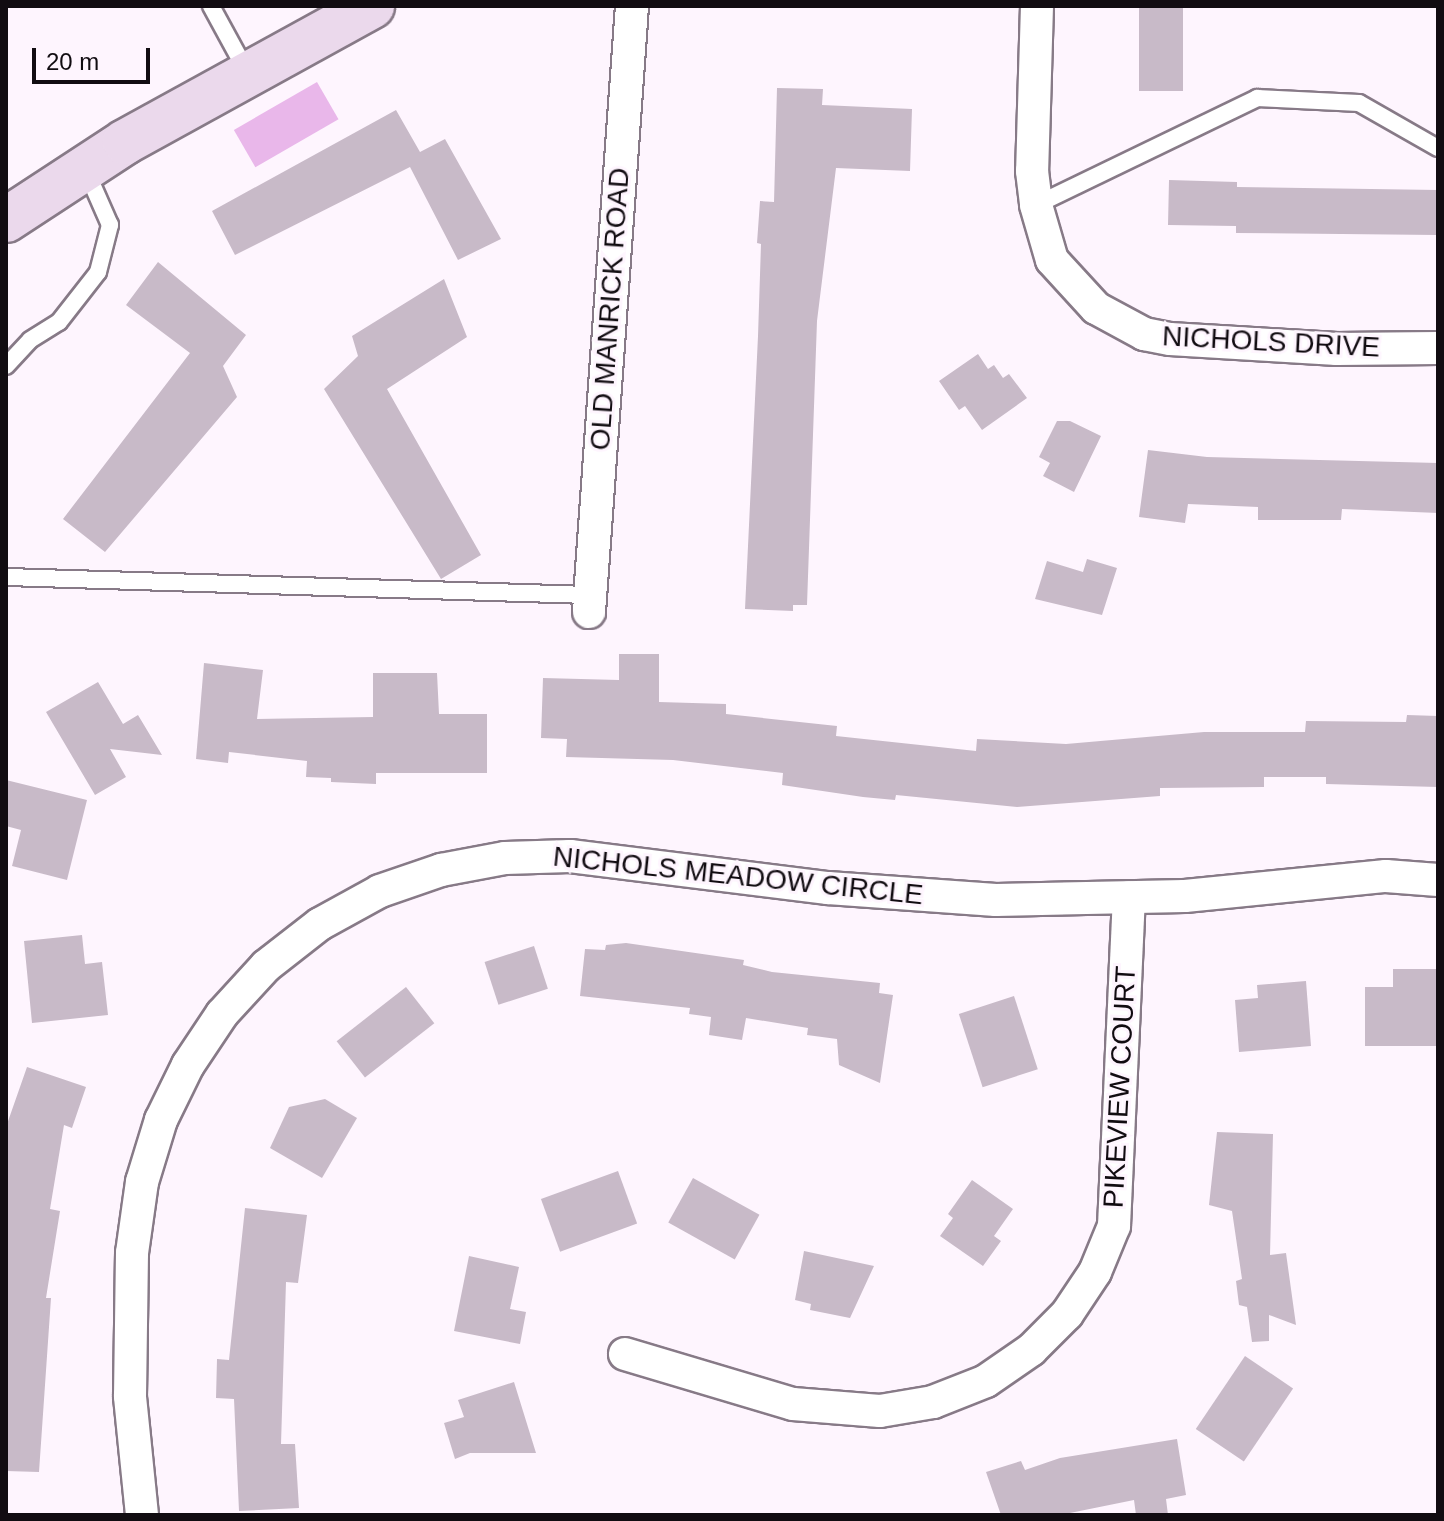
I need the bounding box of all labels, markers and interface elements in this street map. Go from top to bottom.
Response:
scale bar [36,32,154,82]
text: 20 m [46,48,99,75]
street label: OLD MANRICK ROAD [583,167,637,451]
street label: NICHOLS DRIVE [1161,320,1381,364]
street label: NICHOLS MEADOW CIRCLE [551,840,925,912]
street label: PIKEVIEW COURT [1097,965,1143,1209]

